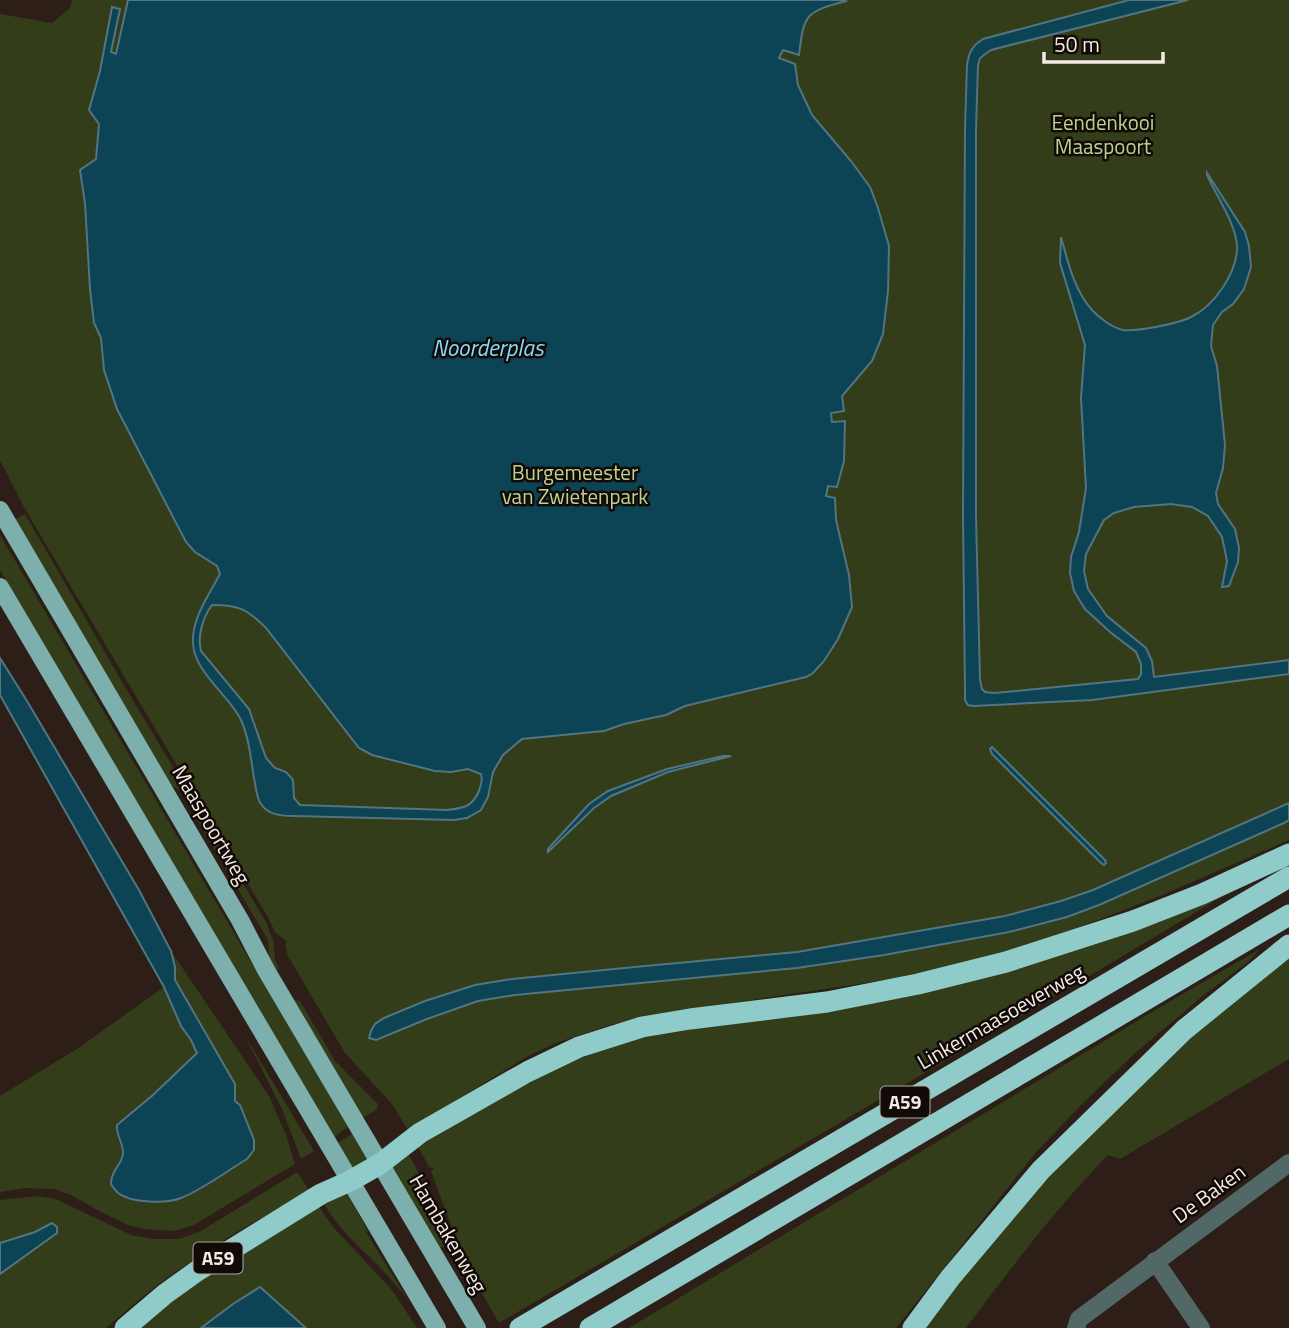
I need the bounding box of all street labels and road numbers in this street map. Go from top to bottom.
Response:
street label: Maaspoortweg [165,759,259,891]
street label: Linkermaasoeverweg [911,955,1090,1077]
road number: A59 [880,1086,930,1118]
street label: De Baken [1165,1156,1252,1231]
street label: Hambakenweg [402,1168,496,1299]
road number: A59 [194,1242,242,1274]

